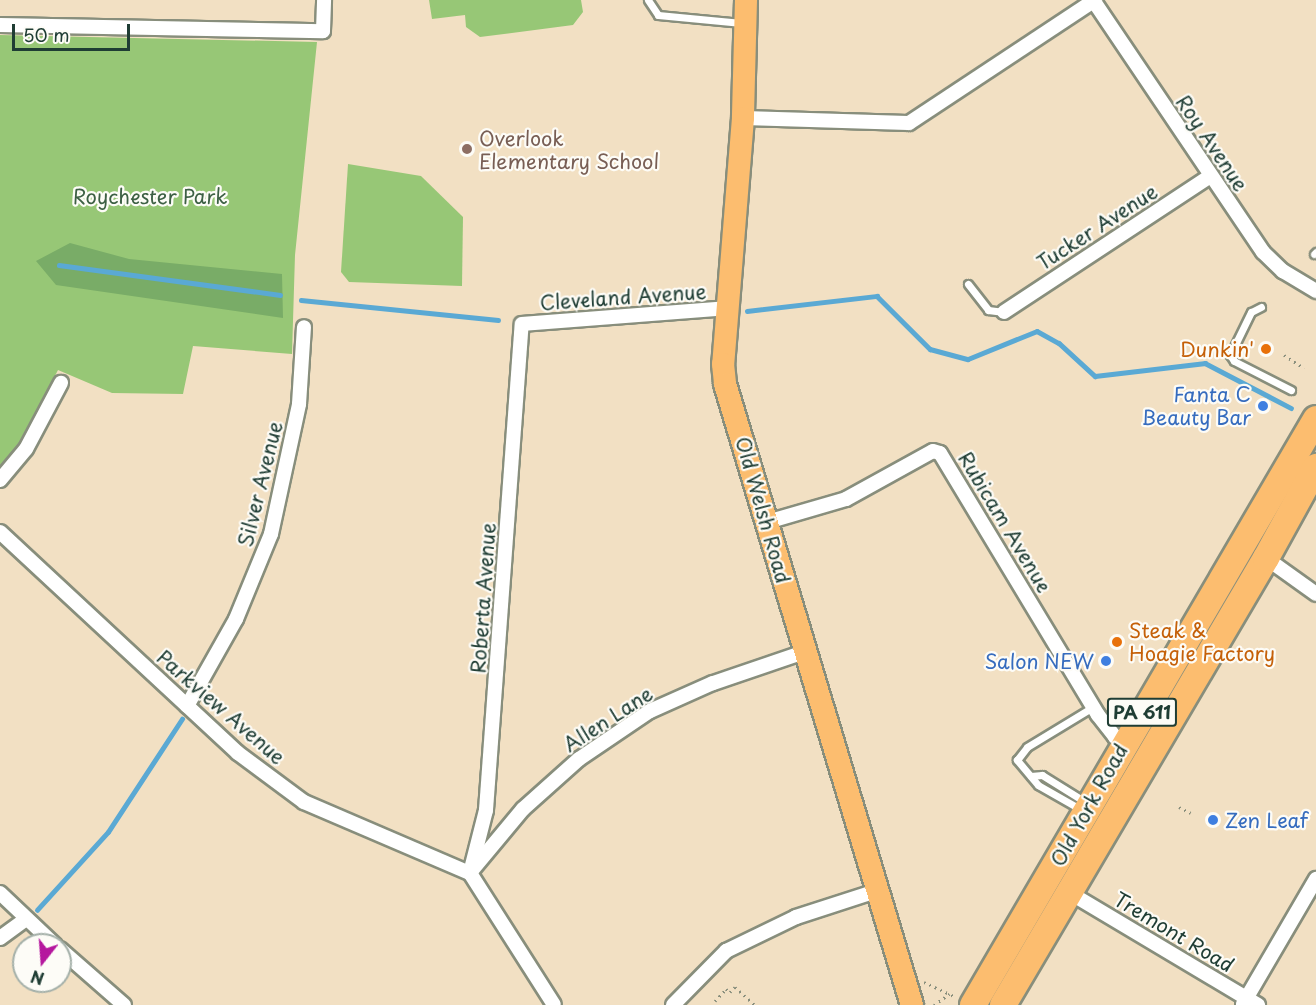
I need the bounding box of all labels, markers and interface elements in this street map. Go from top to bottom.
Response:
scale bar [15,12,134,50]
text: 50 m [23,21,70,48]
street label: Roy Avenue [1171,90,1253,196]
place label: Overlook Elementary School [479,126,659,173]
marker: Overlook Elementary School [460,142,474,156]
street label: Tucker Avenue [1032,179,1162,275]
park label: Roychester Park [72,184,228,208]
street label: Cleveland Avenue [539,279,707,315]
place label: Dunkin' [1180,337,1254,361]
marker: Dunkin' [1259,342,1273,356]
place label: Fanta C Beauty Bar [1141,382,1251,429]
marker: Fanta C Beauty Bar [1256,399,1270,413]
street label: Silver Avenue [233,419,287,549]
street label: Old Welsh Road [730,433,796,587]
street label: Rubicam Avenue [954,449,1056,595]
street label: Roberta Avenue [466,522,500,674]
place label: Steak & Hoagie Factory [1129,618,1275,665]
marker: Steak & Hoagie Factory [1110,635,1124,649]
street label: Parkview Avenue [152,645,290,769]
place label: Salon NEW [983,649,1094,673]
marker: Salon NEW [1099,654,1113,668]
street label: Allen Lane [558,681,658,757]
road number: PA 611 [1106,697,1178,727]
street label: Old York Road [1045,739,1133,871]
place label: Zen Leaf [1225,808,1308,832]
marker: Zen Leaf [1206,813,1220,827]
street label: Tremont Road [1110,887,1238,977]
north arrow [12,933,72,993]
text: N [28,965,47,992]

